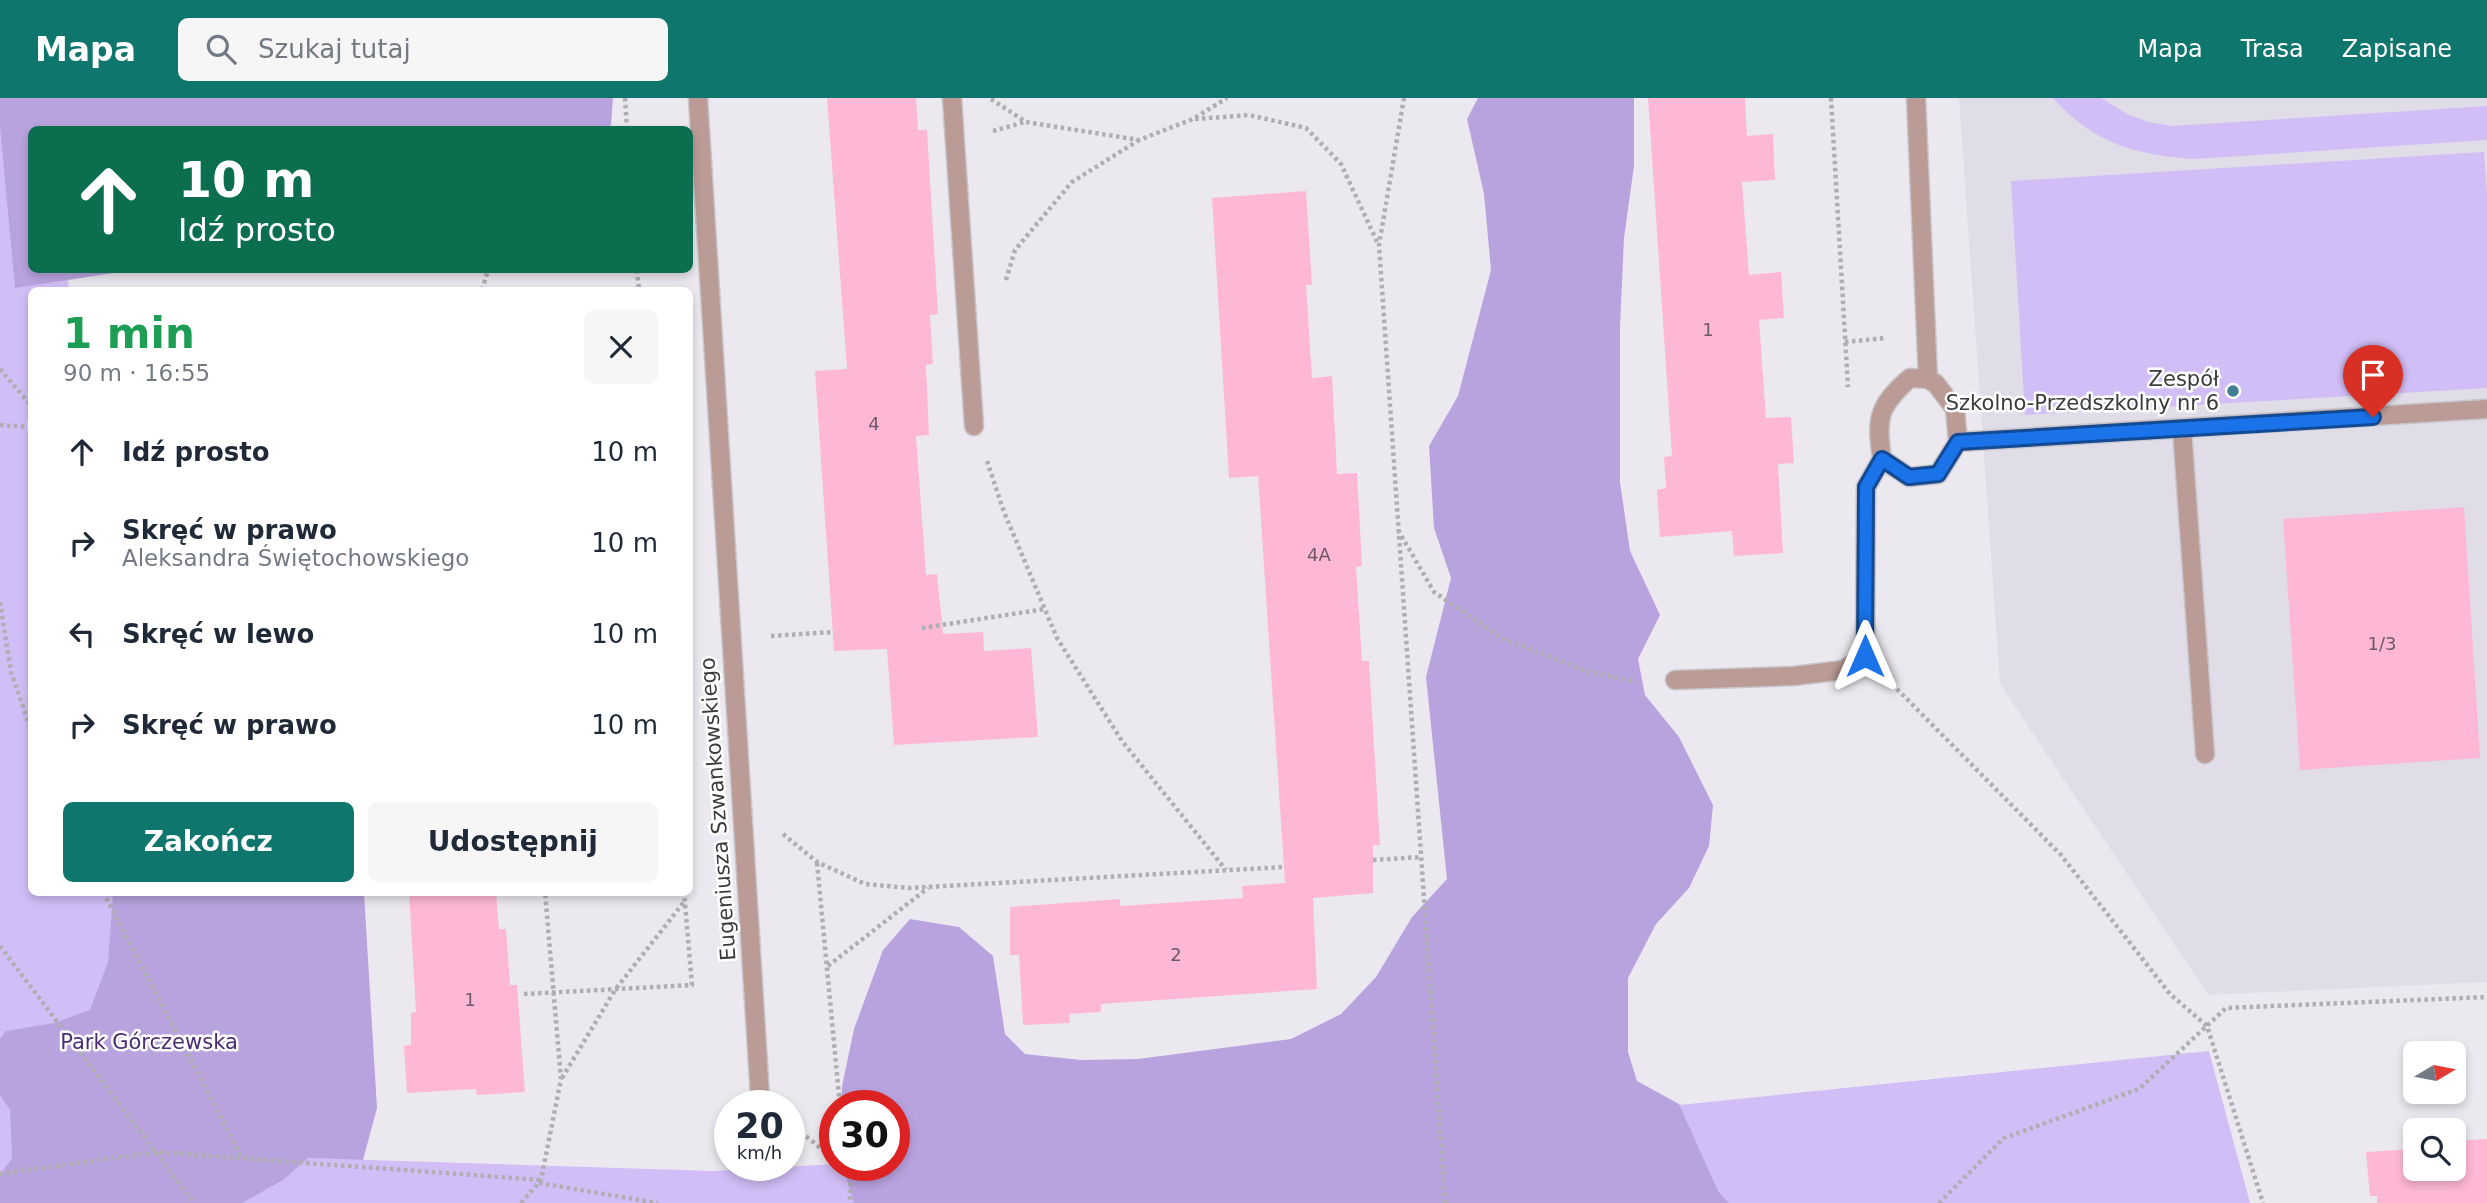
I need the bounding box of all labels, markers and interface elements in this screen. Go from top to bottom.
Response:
search box [178,18,668,81]
text: Mapa [35,30,136,69]
icon: search [202,30,240,68]
text: Szukaj tutaj [258,34,411,64]
text: Mapa [2137,35,2203,63]
text: Trasa [2241,35,2304,63]
text: Zapisane [2342,35,2452,63]
text: 10 m [178,152,314,209]
icon: ahead [63,154,154,245]
text: Idź prosto [178,211,336,249]
text: 1 min [63,309,195,358]
button: close [584,310,658,384]
house number: 1 [1702,319,1714,340]
pin [2343,345,2403,417]
icon: arrive [2354,356,2392,394]
text: 90 m · 16:55 [63,360,210,386]
place label: Zespół Szkolno-Przedszkolny nr 6 [1946,367,2219,415]
marker: Zespół Szkolno-Przedszkolny nr 6 [2225,383,2241,399]
house number: 4 [868,413,880,434]
icon: ahead [63,433,101,471]
text: Idź prosto [122,437,270,467]
text: 10 m [591,437,658,467]
text: Skręć w prawo [122,515,337,545]
icon: right [63,524,101,562]
text: 10 m [591,528,658,558]
house number: 4A [1307,544,1332,565]
text: Aleksandra Świętochowskiego [122,545,469,571]
icon: left [63,615,101,653]
text: Skręć w lewo [122,619,314,649]
text: 10 m [591,619,658,649]
position arrow [1828,619,1902,693]
house number: 1/3 [2368,633,2396,654]
street label: Eugeniusza Szwankowskiego [695,657,741,961]
icon: right [63,706,101,744]
text: Skręć w prawo [122,710,337,740]
text: 10 m [591,710,658,740]
button: Zakończ [63,802,354,882]
button: Udostępnij [368,802,658,882]
house number: 2 [1170,944,1182,965]
house number: 1 [464,989,476,1010]
park label: Park Górczewska [60,1030,238,1054]
north arrow [2403,1041,2466,1104]
map controls [2403,1041,2466,1181]
speed limit sign: 30 [819,1090,910,1181]
text: 20 [735,1106,784,1146]
button: search [2403,1118,2466,1181]
text: km/h [737,1142,782,1163]

